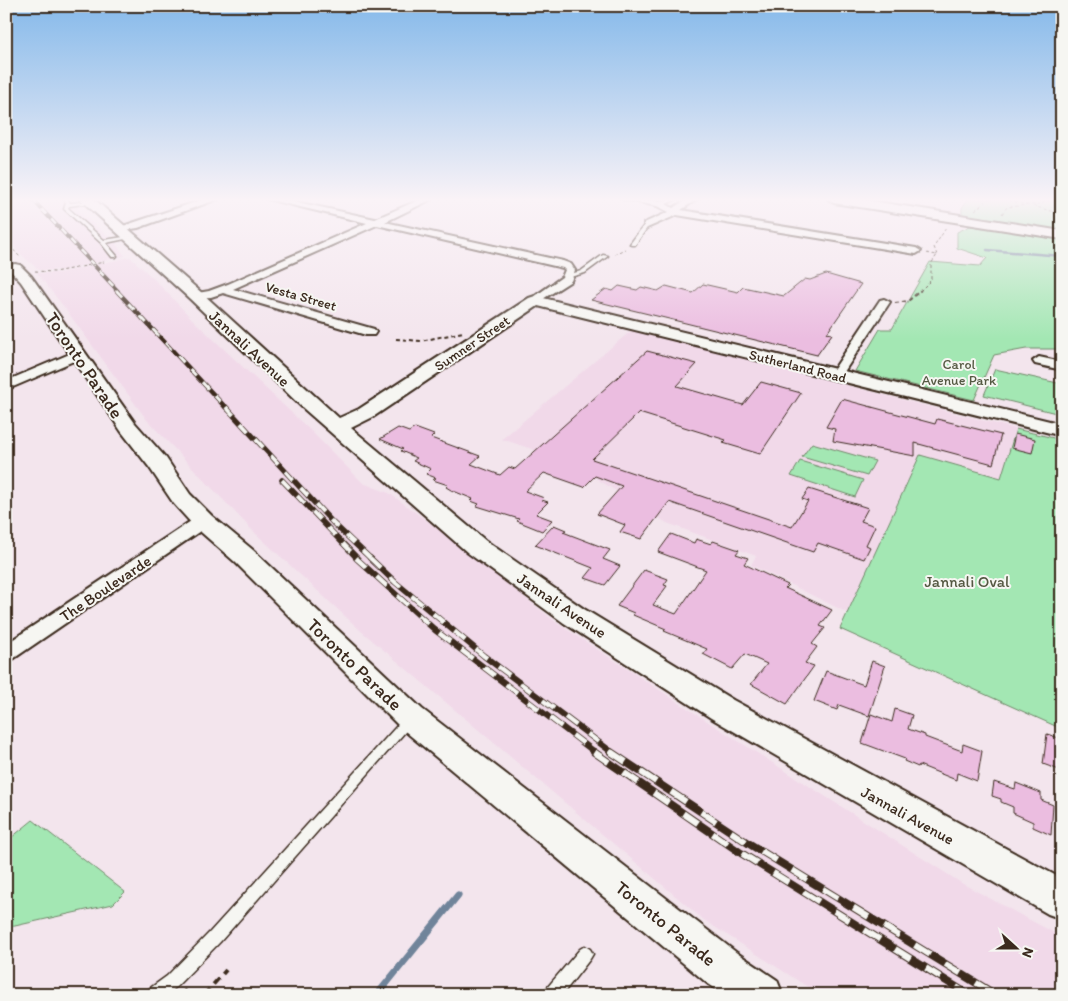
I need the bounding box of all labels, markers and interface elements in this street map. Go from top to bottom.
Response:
street label: Vesta Street [263,278,338,315]
street label: Jannali Avenue [205,306,294,391]
street label: Toronto Parade [41,308,129,423]
street label: Sumner Street [431,312,513,375]
street label: Sutherland Road [747,346,849,387]
park label: Carol Avenue Park [922,356,997,389]
street label: The Boulevarde [56,551,155,626]
street label: Jannali Avenue [514,569,610,642]
park label: Jannali Oval [924,572,1010,591]
street label: Toronto Parade [302,613,407,715]
street label: Jannali Avenue [858,782,958,849]
street label: Toronto Parade [611,876,721,971]
north arrow [990,924,1040,974]
text: N [1018,945,1037,960]

